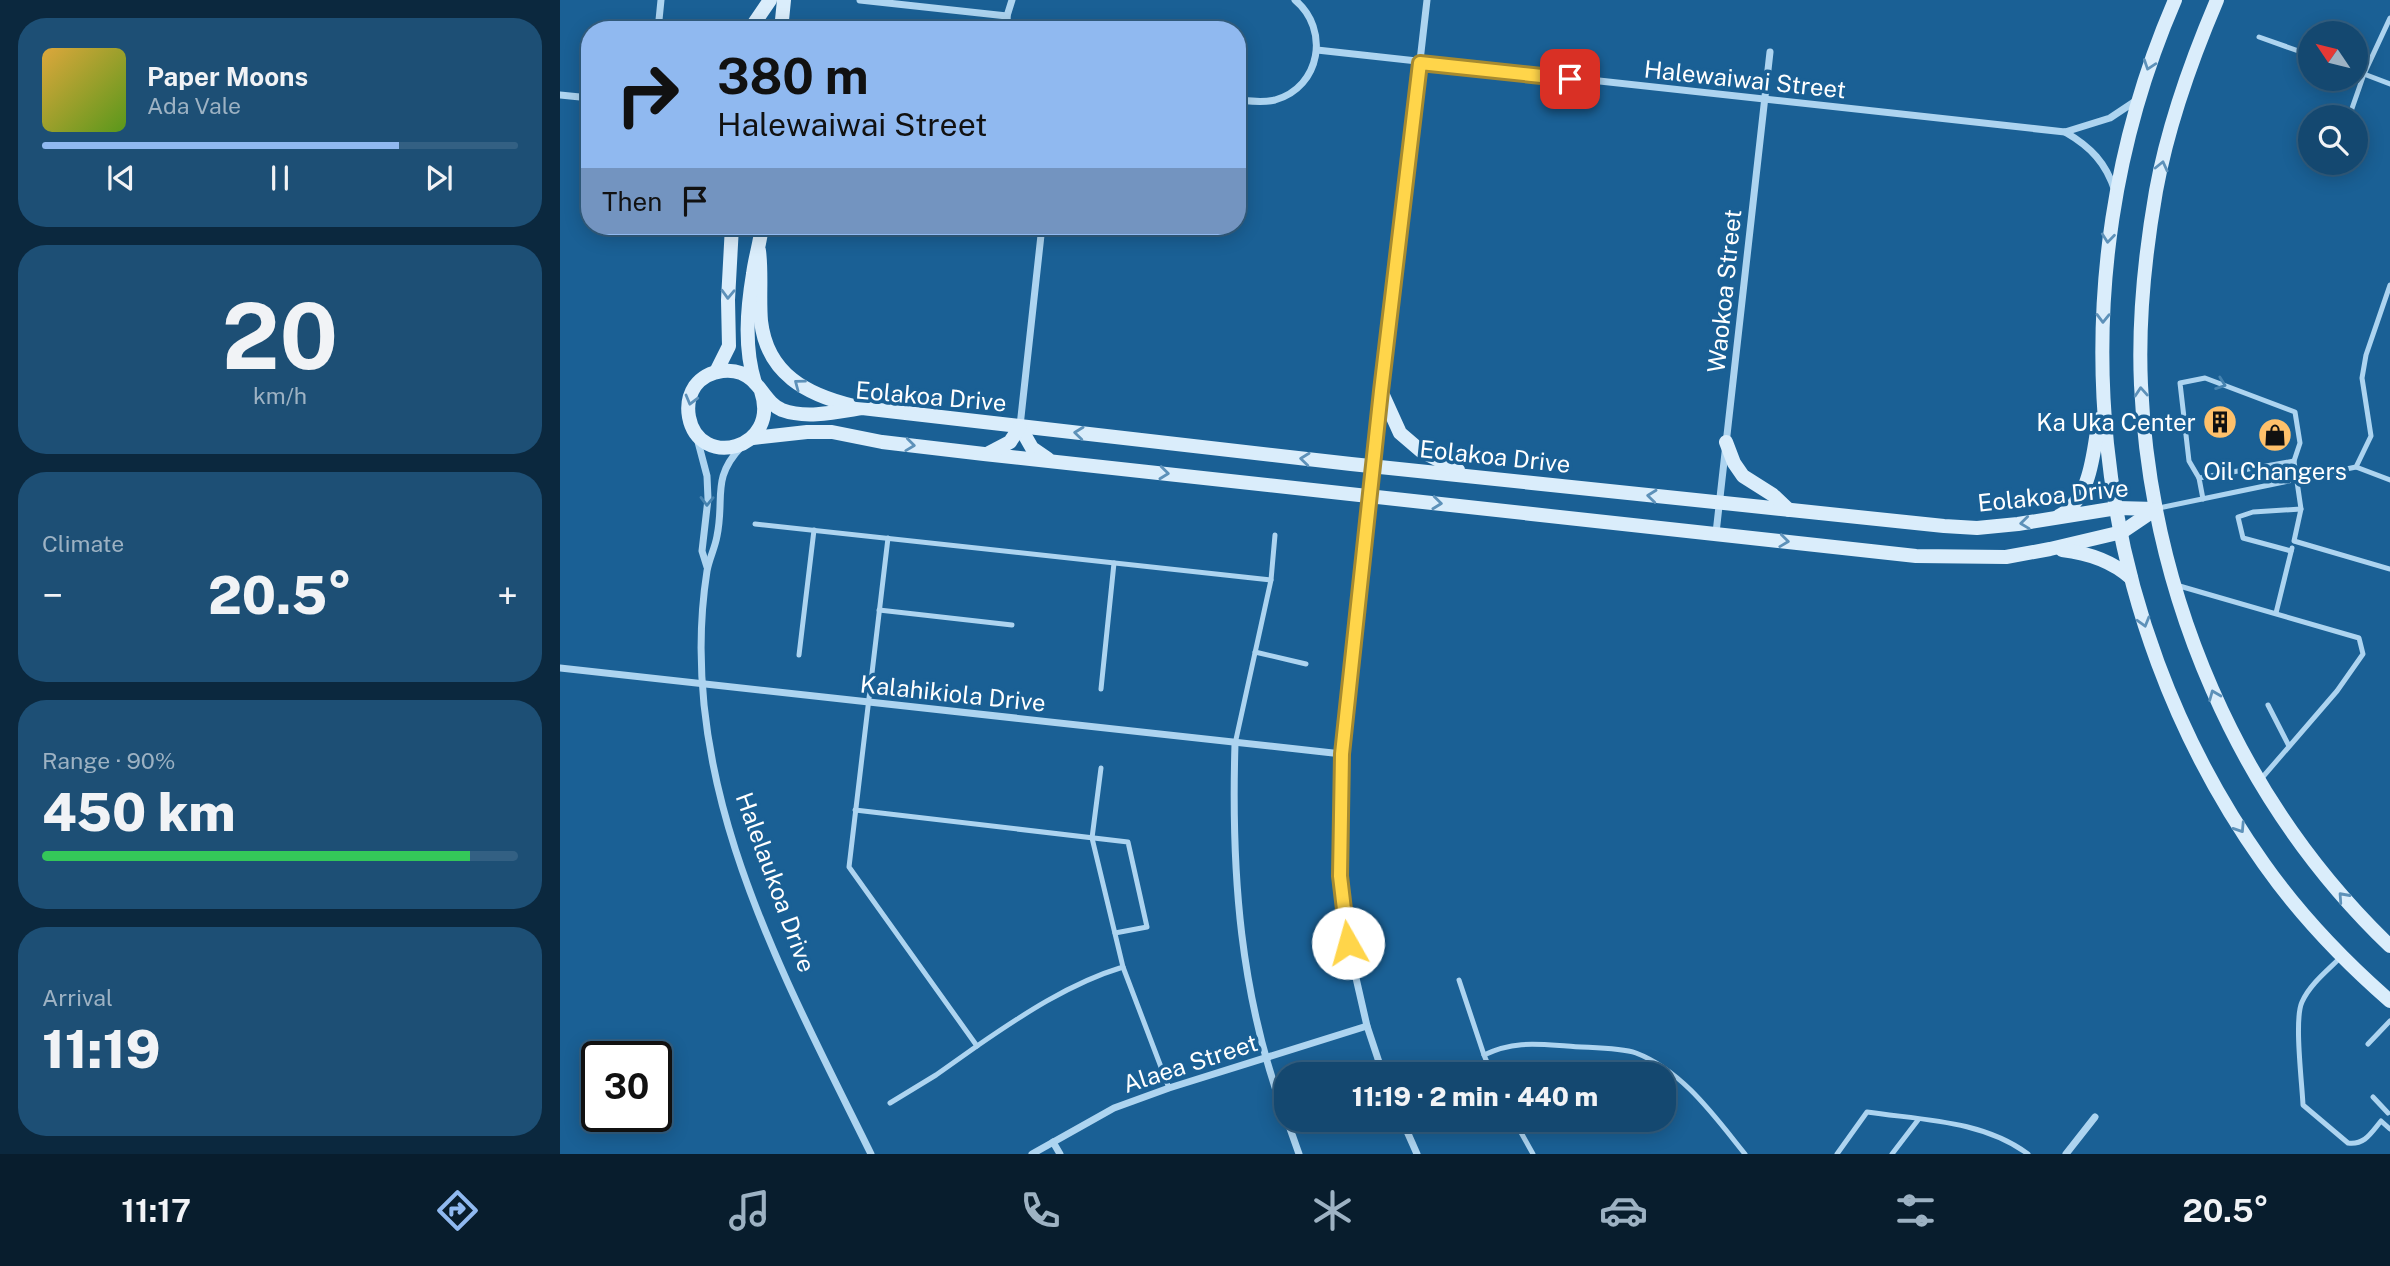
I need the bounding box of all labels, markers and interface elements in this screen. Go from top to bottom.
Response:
north arrow [2298,21,2368,91]
map controls [2298,21,2368,175]
text: 380 m [717,47,869,105]
icon: right [602,49,693,140]
pin [1540,49,1600,109]
street label: Halewaiwai Street [1643,54,1847,104]
one-way arrow [2144,59,2158,71]
icon: arrive [1551,60,1589,98]
text: Paper Moons [147,61,308,92]
text: Ada Vale [147,92,241,119]
button: search [2298,105,2368,175]
text: Halewaiwai Street [717,106,988,143]
icon: previous [102,159,140,197]
icon: pause [261,159,299,197]
icon: next [420,159,458,197]
one-way arrow [2154,161,2168,173]
icon: arrive [676,182,714,220]
text: Then [602,186,662,217]
street label: Waokoa Street [1701,208,1747,374]
one-way arrow [2101,232,2116,244]
text: 20 [222,283,338,389]
one-way arrow [720,289,736,300]
one-way arrow [2095,313,2110,324]
street label: Eolakoa Drive [854,375,1008,417]
one-way arrow [2215,376,2227,390]
one-way arrow [794,380,806,393]
text: km/h [253,382,307,409]
one-way arrow [2134,387,2149,398]
one-way arrow [685,394,699,406]
building icon: Ka Uka Center [2201,403,2239,441]
place label: Ka Uka Center [2036,408,2196,436]
shop icon: Oil Changers [2256,416,2294,454]
one-way arrow [1073,426,1084,441]
street label: Eolakoa Drive [1418,434,1572,478]
one-way arrow [904,437,916,452]
one-way arrow [1299,451,1310,466]
place label: Oil Changers [2203,457,2347,485]
one-way arrow [1158,465,1169,480]
street label: Eolakoa Drive [1976,473,2130,517]
one-way arrow [1646,488,1657,503]
one-way arrow [700,496,715,507]
one-way arrow [1431,496,1443,511]
one-way arrow [2019,515,2031,530]
text: Climate [42,530,124,557]
one-way arrow [1779,533,1790,548]
text: 20.5° [208,565,352,626]
text: − [42,573,63,618]
text: + [497,573,518,618]
one-way arrow [2135,616,2150,628]
street label: Kalahikiola Drive [859,669,1047,717]
one-way arrow [2208,689,2222,701]
text: Range · 90% [42,747,176,774]
text: 450 km [42,782,236,843]
street label: Halelaukoa Drive [730,788,822,976]
one-way arrow [2231,820,2244,833]
one-way arrow [2338,892,2351,905]
position arrow [1311,906,1385,980]
text: Arrival [42,984,113,1011]
text: 11:19 [42,1019,160,1080]
street label: Alaea Street [1119,1028,1261,1098]
speed limit sign: 30 [581,1041,672,1132]
text: 11:19 · 2 min · 440 m [1352,1081,1598,1112]
icon: directions [433,1186,482,1235]
icon: music [725,1186,774,1235]
icon: phone [1016,1186,1065,1235]
icon: climate [1308,1186,1357,1235]
icon: car [1599,1186,1648,1235]
icon: filters [1891,1186,1940,1235]
text: 11:17 [121,1192,191,1229]
text: 20.5° [2182,1192,2269,1229]

